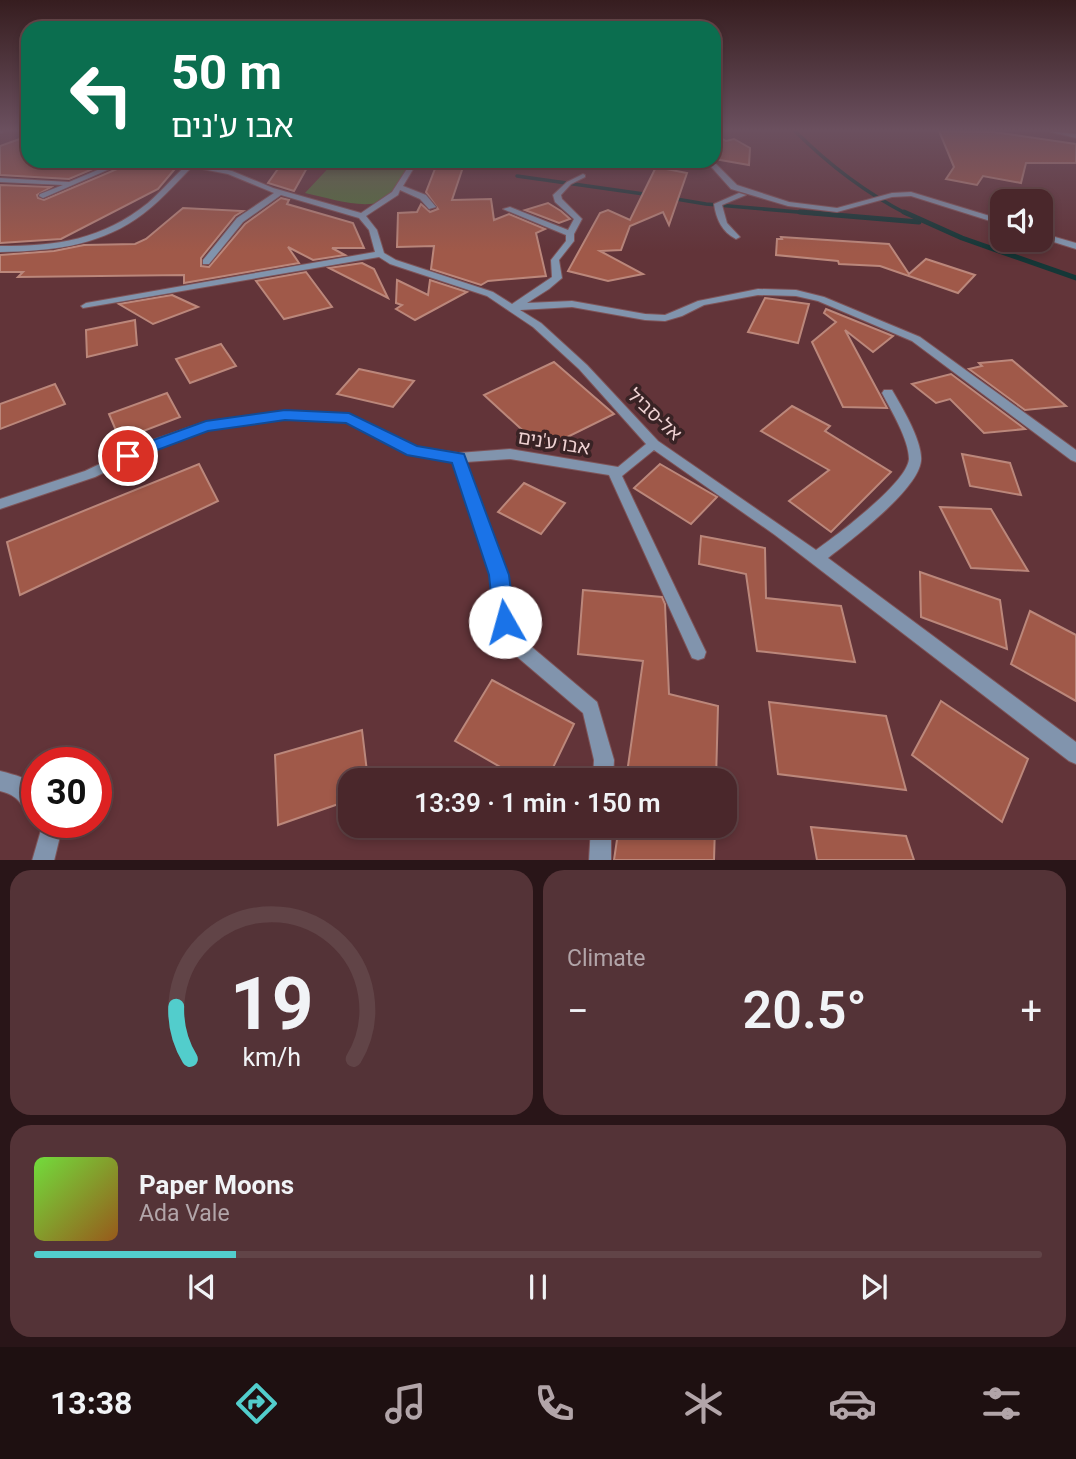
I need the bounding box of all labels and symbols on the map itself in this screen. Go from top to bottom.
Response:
street label: אל-סביל [623,384,687,445]
street label: אבו ע'נים [516,425,592,460]
pin [98,426,158,486]
position arrow [468,585,542,659]
speed limit sign: 30 [21,747,112,838]

